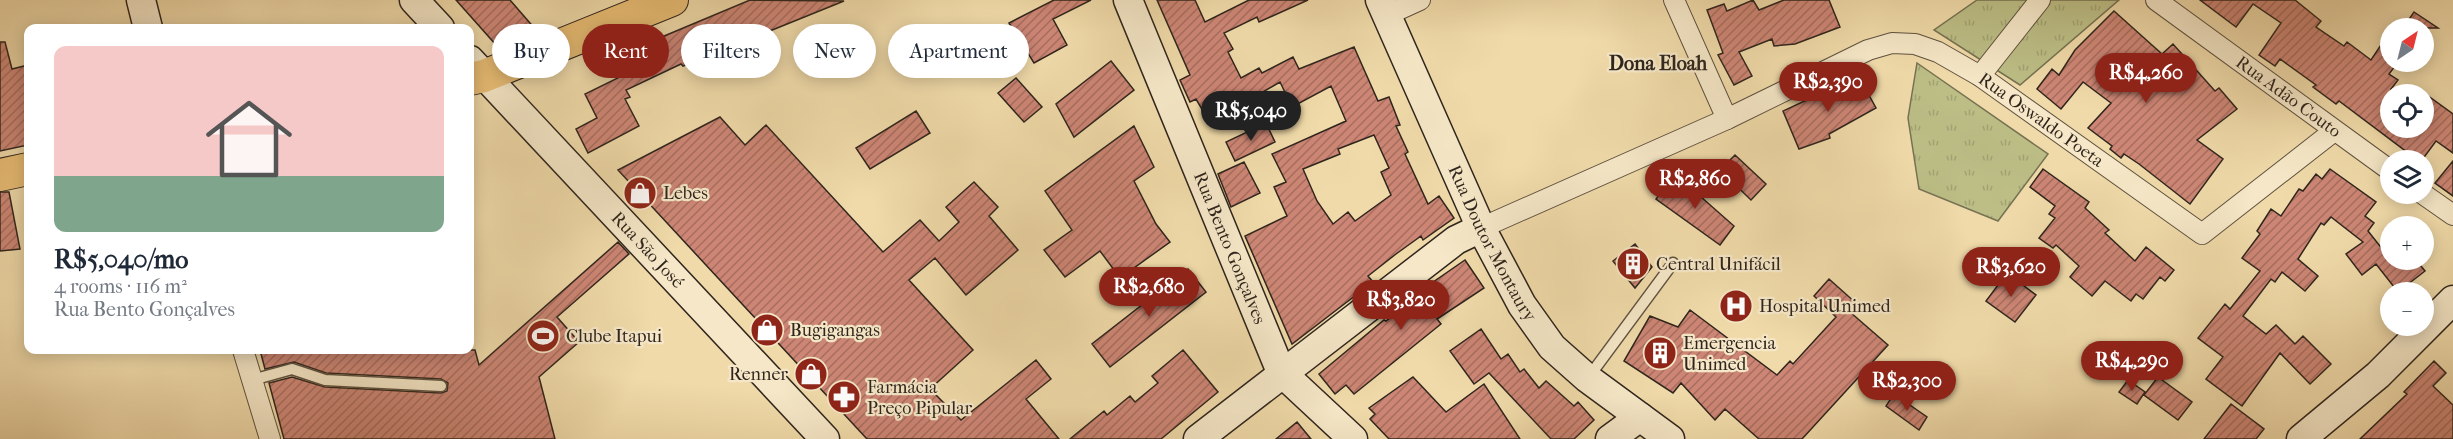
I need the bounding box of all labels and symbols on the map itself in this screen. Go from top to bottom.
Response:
north arrow [2380,18,2434,72]
street label: Rua Adão Couto [2232,51,2345,142]
district label: Dona Eloah [1609,52,1708,75]
pin: R$4,260 [2091,53,2201,104]
pin: R$2,390 [1773,62,1883,113]
street label: Rua Oswaldo Poeta [1975,68,2108,172]
pin: R$5,040 [1196,91,1306,142]
pin: R$2,860 [1640,159,1750,210]
street label: Rua Doutor Montaury [1444,162,1542,327]
street label: Rua Bento Gonçalves [1189,169,1271,328]
shop icon: Lebes [622,175,658,211]
place label: Lebes [663,183,708,204]
street label: Rua São José [607,207,689,292]
building icon: Central Unifácil [1615,246,1651,282]
pin: R$3,620 [1956,247,2066,298]
place label: Central Unifácil [1656,254,1781,275]
pin: R$2,680 [1094,267,1204,318]
pin: R$3,820 [1346,280,1456,331]
hospital icon: Hospital Unimed [1718,288,1754,324]
place label: Hospital Unimed [1759,296,1891,317]
shop icon: Bugigangas [749,312,785,348]
sports icon: Clube Itapui [525,318,561,354]
place label: Bugigangas [790,320,880,341]
place label: Clube Itapui [566,326,663,347]
place label: Emergencia Unimed [1683,333,1777,375]
building icon: Emergencia Unimed [1642,335,1678,371]
pin: R$4,290 [2077,341,2187,392]
shop icon: Renner [793,356,829,392]
pin: R$2,300 [1852,361,1962,412]
place label: Renner [729,364,788,385]
place label: Farmácia Preço Pipular [867,377,973,419]
pharmacy icon: Farmácia Preço Pipular [826,379,862,415]

